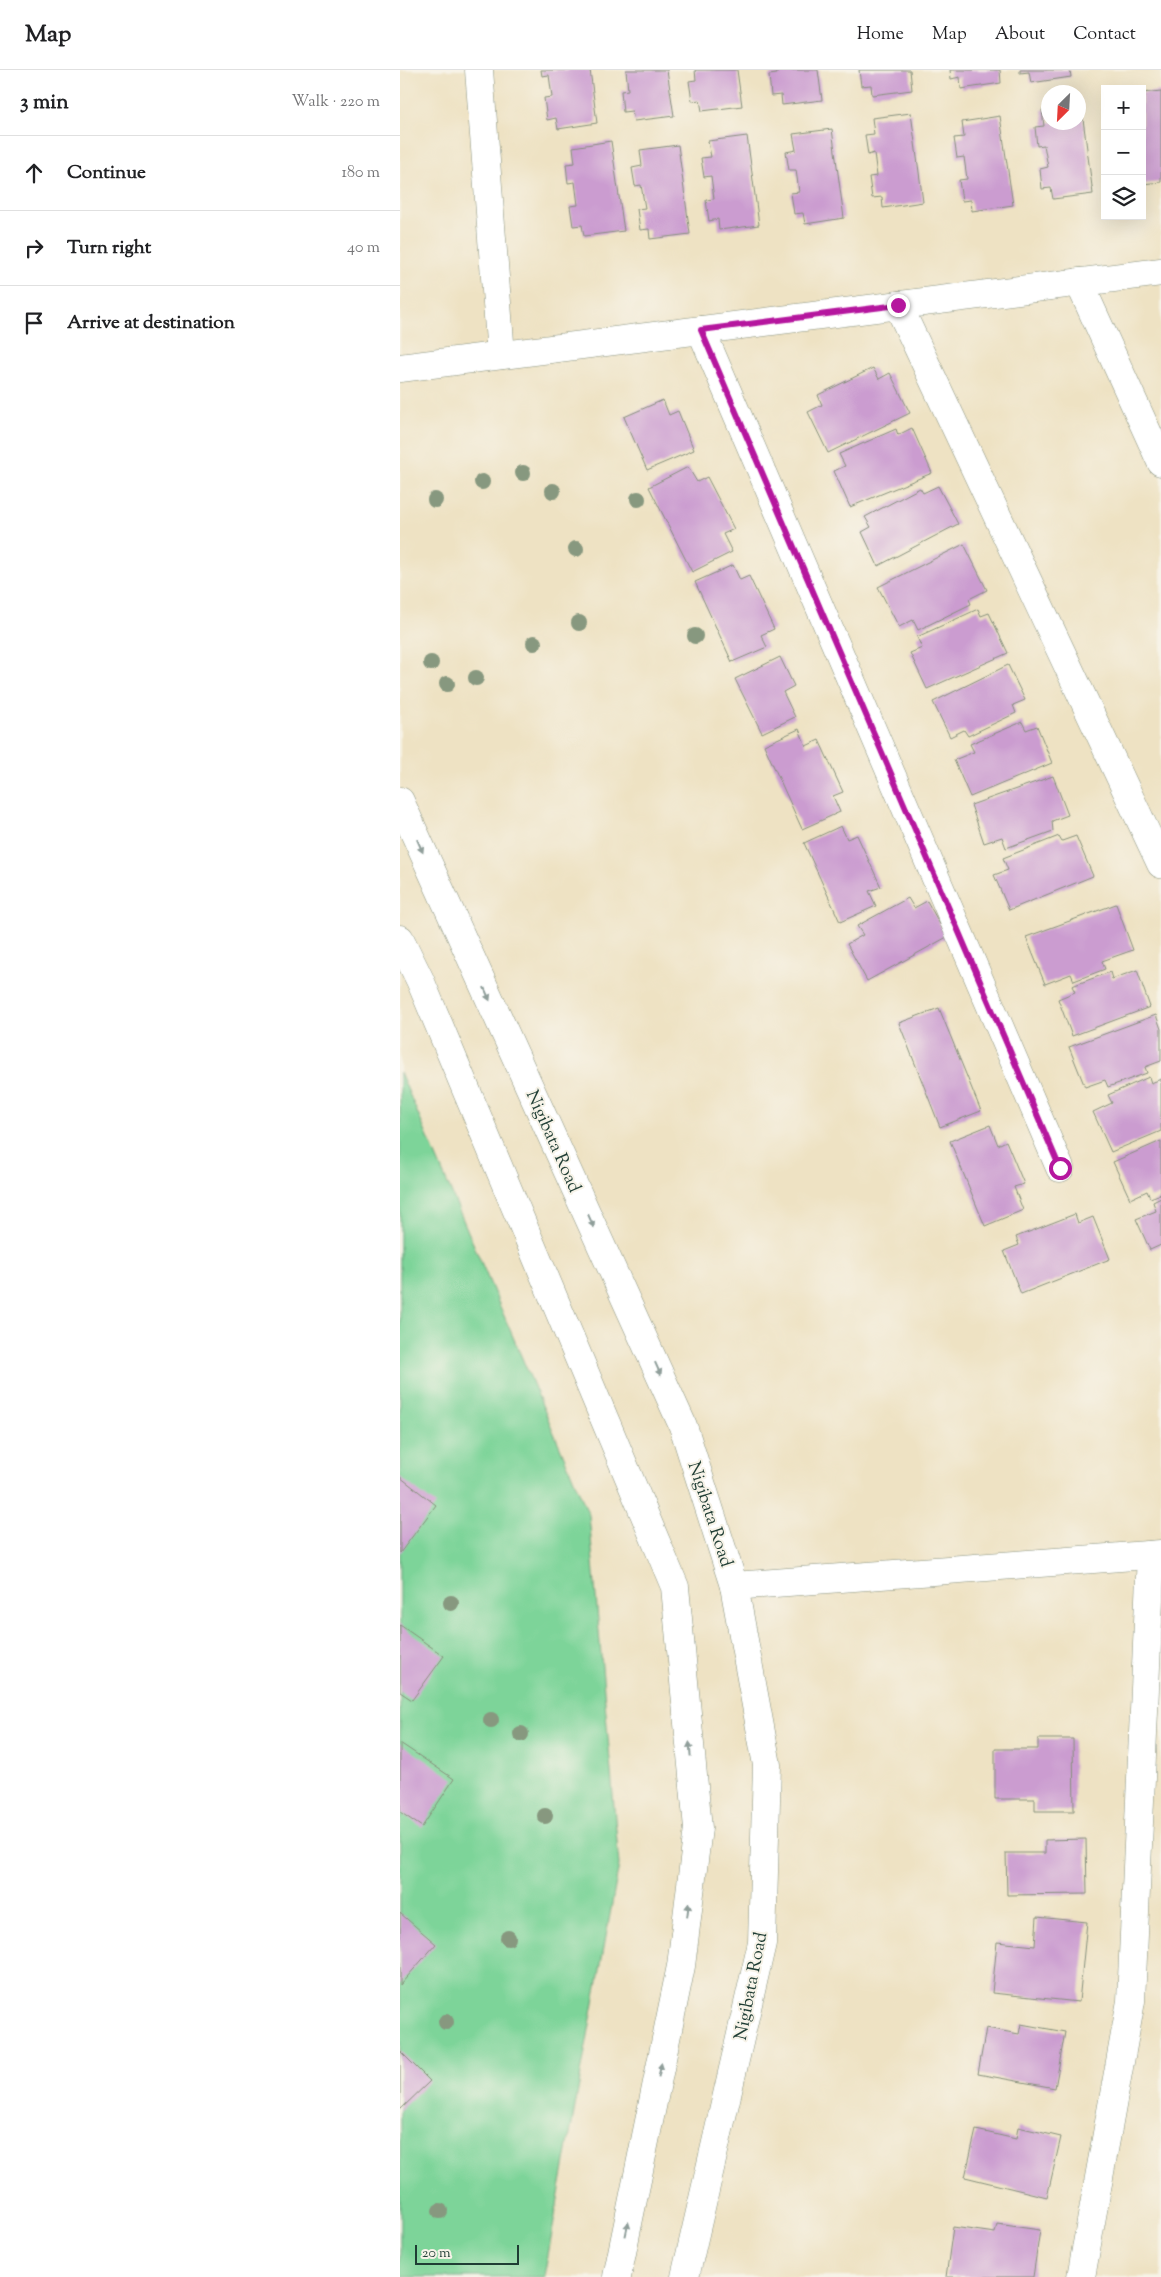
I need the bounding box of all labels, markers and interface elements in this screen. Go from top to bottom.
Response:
text: Map [25,18,71,52]
text: Home [857,22,904,48]
text: Map [932,22,967,48]
text: About [995,22,1045,48]
text: Contact [1073,22,1136,48]
north arrow [1041,85,1086,130]
map controls [1101,85,1146,220]
button: + [1101,85,1146,130]
text: 3 min [20,88,69,118]
text: Walk · 220 m [292,91,380,114]
button: − [1101,130,1146,175]
icon: ahead [20,159,48,187]
text: Continue [67,160,146,187]
text: 180 m [341,162,380,185]
button: layers [1101,175,1146,220]
icon: right [20,234,48,262]
text: Turn right [67,235,151,262]
text: 40 m [347,237,380,260]
route end [887,294,910,317]
icon: arrive [20,309,48,337]
text: Arrive at destination [67,310,235,337]
one-way arrow [417,839,425,853]
one-way arrow [484,987,492,1001]
street label: Nigibata Road [518,1086,586,1197]
route start [1049,1157,1072,1180]
one-way arrow [586,1214,595,1229]
one-way arrow [653,1362,662,1377]
street label: Nigibata Road [680,1458,738,1571]
one-way arrow [686,1740,694,1756]
one-way arrow [684,1902,692,1918]
street label: Nigibata Road [729,1930,775,2043]
one-way arrow [656,2062,664,2078]
one-way arrow [623,2221,631,2237]
scale bar [415,2242,519,2265]
text: 20 m [422,2244,451,2264]

